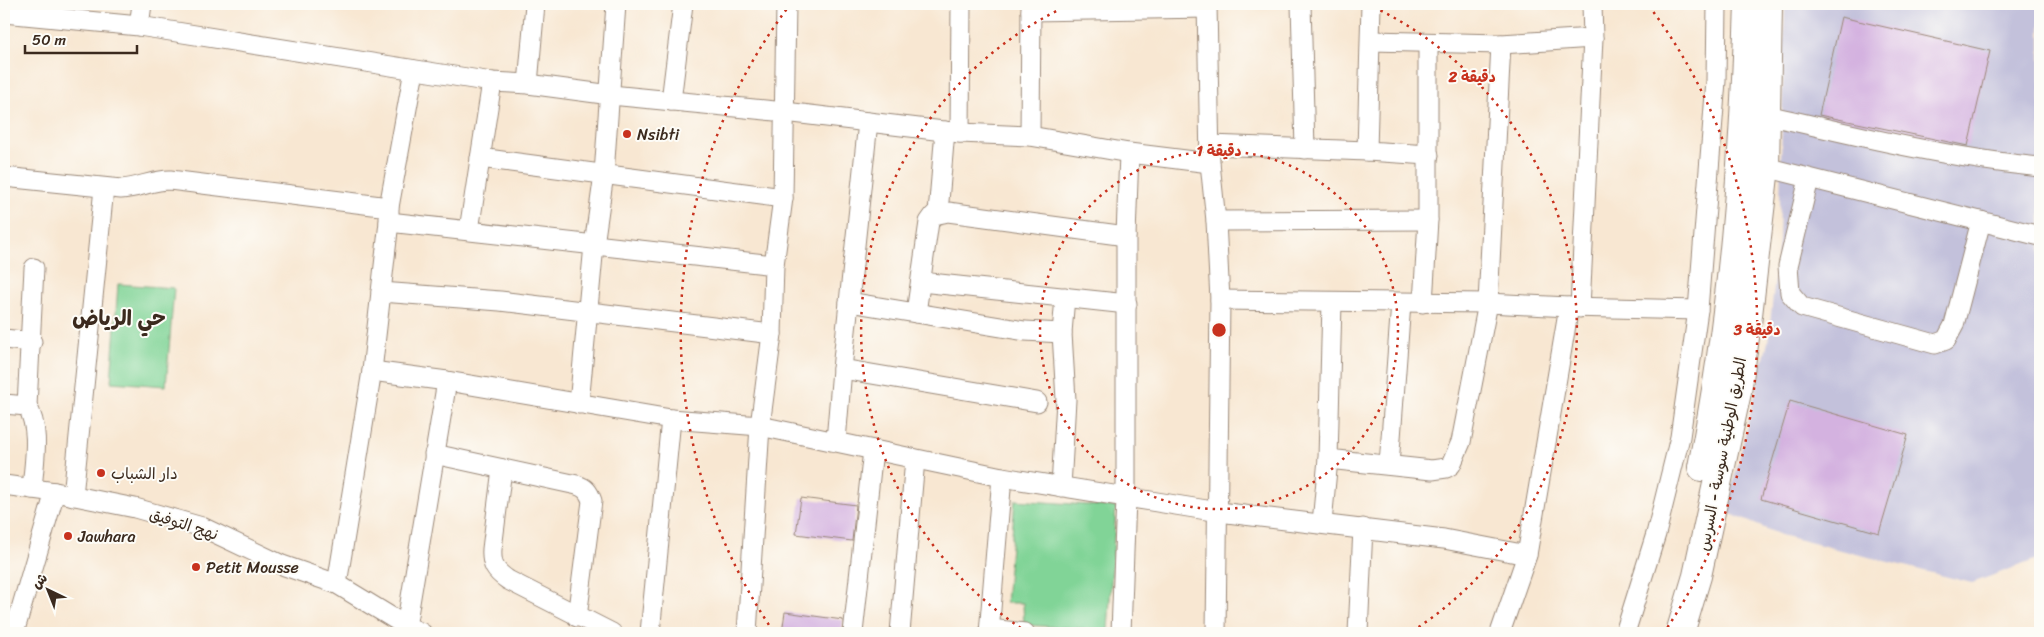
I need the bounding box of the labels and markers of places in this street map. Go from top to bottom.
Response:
place label: Nsibti [637,120,680,149]
marker: Nsibti [621,128,633,140]
centre of rings [1210,321,1228,339]
place label: دار الشباب [111,459,178,488]
marker: دار الشباب [95,467,107,479]
place label: Jawhara [77,522,136,551]
marker: Jawhara [62,530,74,542]
place label: Petit Mousse [206,553,299,582]
marker: Petit Mousse [190,561,202,573]

